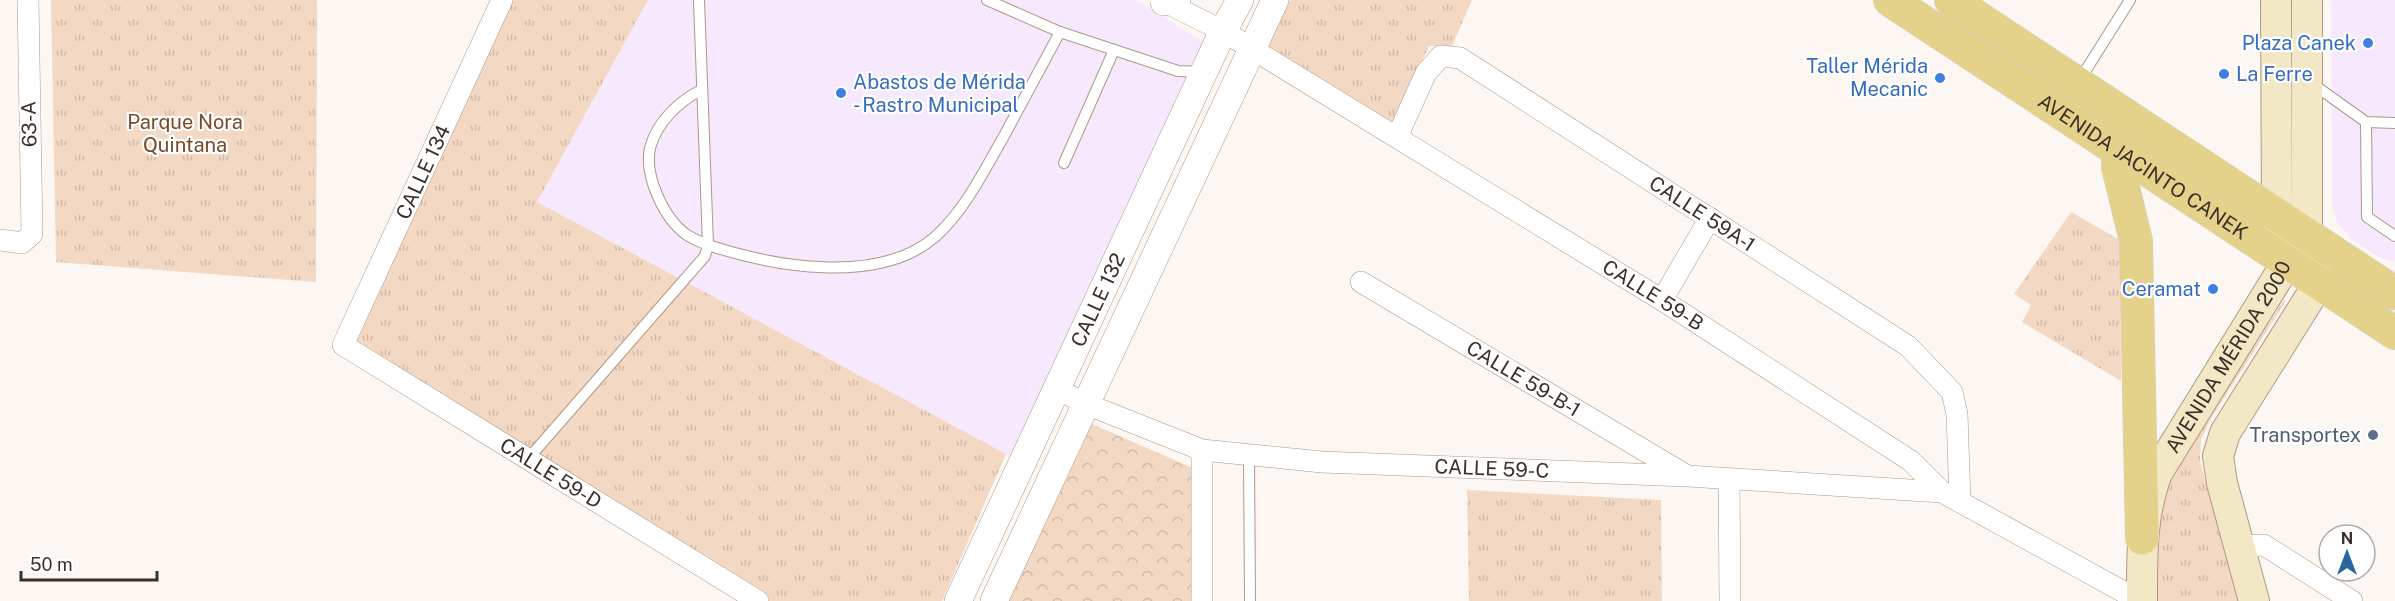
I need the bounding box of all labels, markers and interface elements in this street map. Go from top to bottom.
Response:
place label: Plaza Canek [2242,31,2356,55]
marker: Plaza Canek [2361,36,2375,50]
place label: Taller Mérida Mecanic [1806,54,1928,101]
place label: La Ferre [2236,62,2313,86]
marker: La Ferre [2217,67,2231,81]
place label: Abastos de Mérida - Rastro Municipal [853,70,1026,117]
marker: Taller Mérida Mecanic [1933,71,1947,85]
marker: Abastos de Mérida - Rastro Municipal [834,86,848,100]
street label: AVENIDA JACINTO CANEK [2033,89,2252,245]
street label: 63-A [17,101,41,147]
park label: Parque Nora Quintana [127,110,243,157]
street label: CALLE 134 [391,121,455,223]
street label: CALLE 59A-1 [1645,171,1760,257]
street label: CALLE 132 [1066,249,1130,351]
street label: CALLE 59-B [1598,255,1708,336]
street label: AVENIDA MÉRIDA 2000 [2160,258,2296,457]
place label: Ceramat [2122,277,2201,301]
marker: Ceramat [2206,282,2220,296]
street label: CALLE 59-B-1 [1462,335,1585,422]
place label: Transportex [2250,423,2361,447]
marker: Transportex [2366,428,2380,442]
street label: CALLE 59-D [496,433,606,514]
street label: CALLE 59-C [1434,454,1550,483]
north arrow [2317,523,2377,583]
text: N [2341,529,2353,548]
scale bar [21,544,158,582]
text: 50 m [30,554,73,575]

